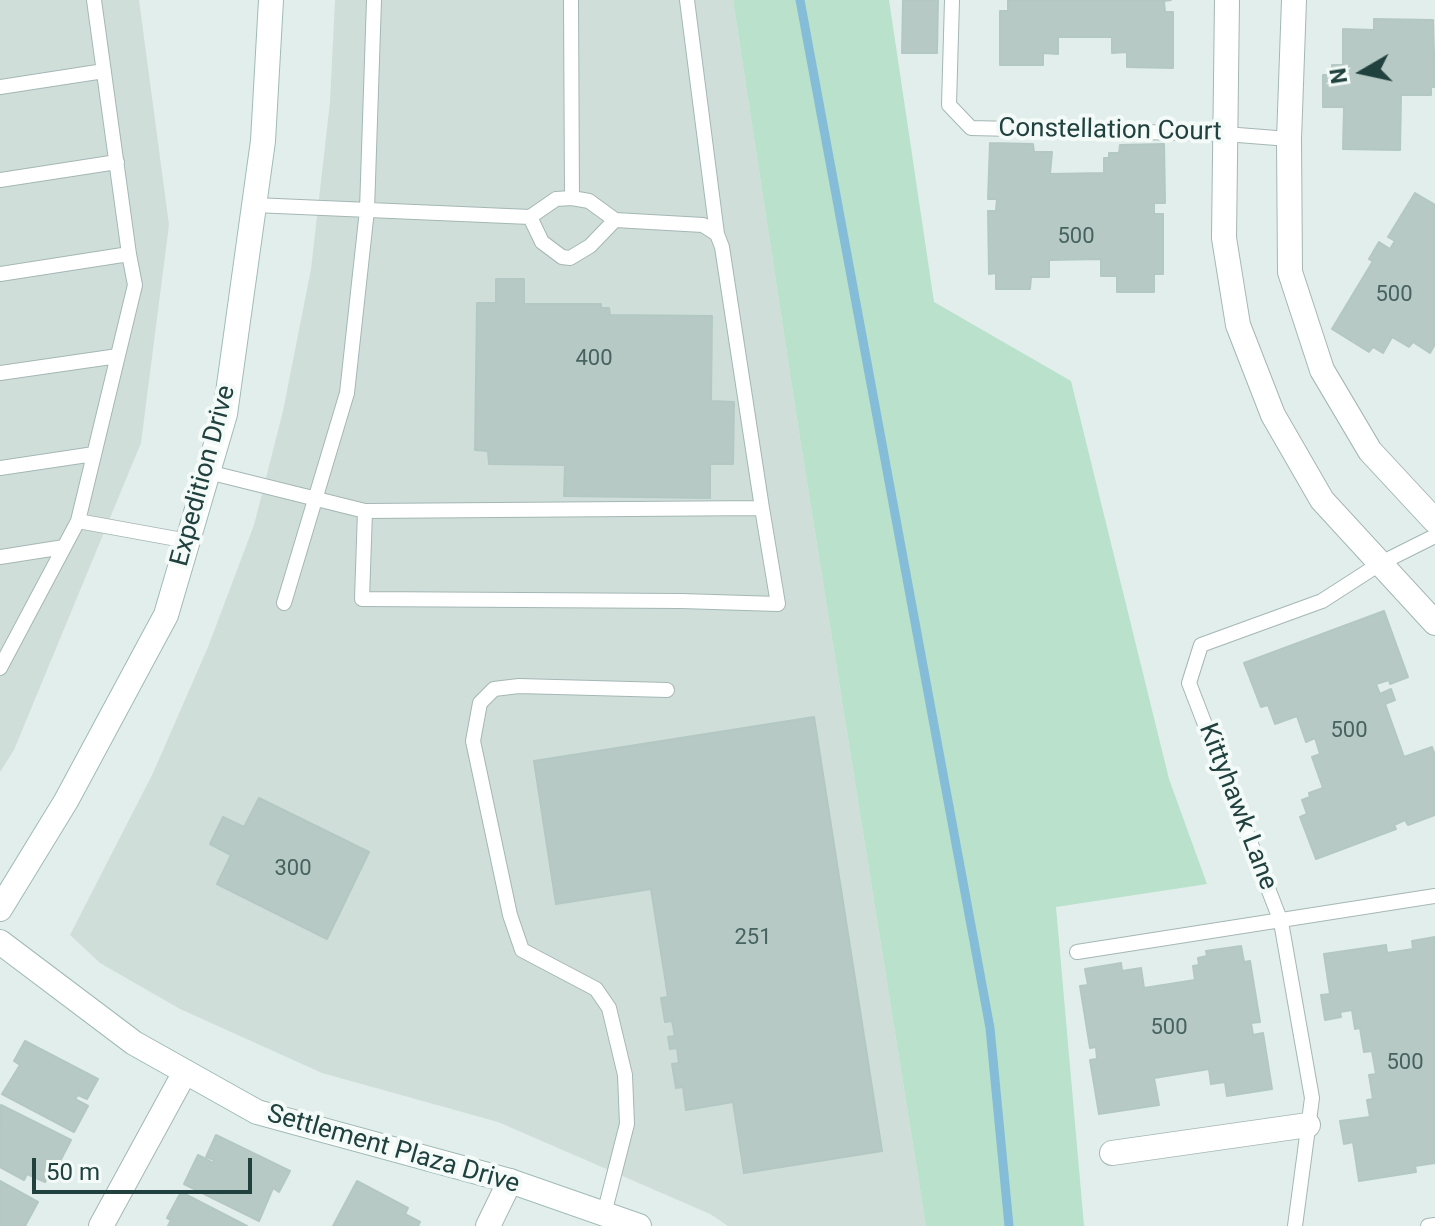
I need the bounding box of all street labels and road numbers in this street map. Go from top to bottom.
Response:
street label: Constellation Court [998,113,1222,149]
street label: Expedition Drive [165,382,243,570]
street label: Kittyhawk Lane [1191,719,1283,895]
street label: Settlement Plaza Drive [263,1099,523,1201]

